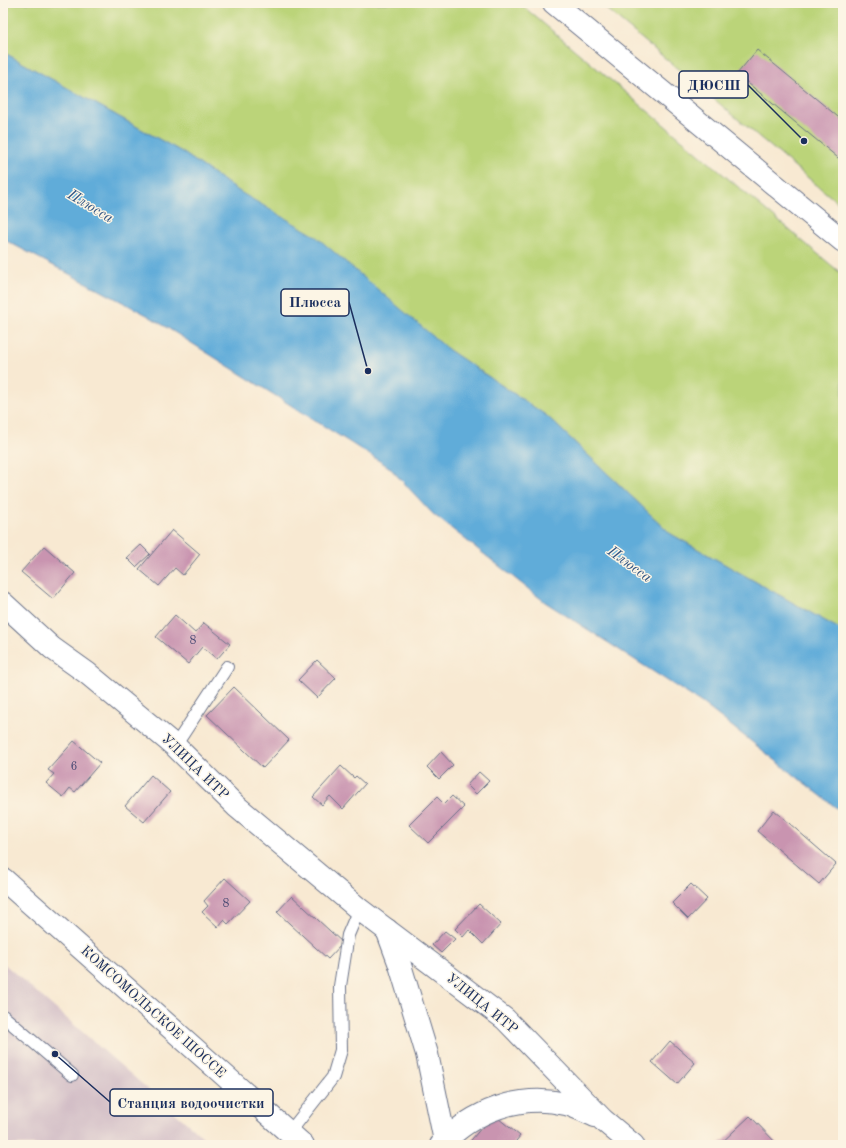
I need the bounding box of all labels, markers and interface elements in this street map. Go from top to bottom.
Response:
callout: ДЮСШ [679,71,748,98]
text: ДЮСШ [687,79,741,94]
water label: Плюсса [63,187,116,227]
callout: Плюсса [281,289,349,316]
text: Плюсса [289,296,342,311]
water label: Плюсса [603,543,654,586]
house number: 8 [190,635,197,647]
street label: УЛИЦА ИТР [159,732,231,802]
house number: 6 [71,761,78,773]
house number: 8 [223,898,230,910]
street label: КОМСОМОЛЬСКОЕ ШОССЕ [78,943,228,1081]
street label: УЛИЦА ИТР [444,971,520,1037]
callout: Станция водоочистки [110,1089,273,1116]
text: Станция водоочистки [117,1097,265,1112]

